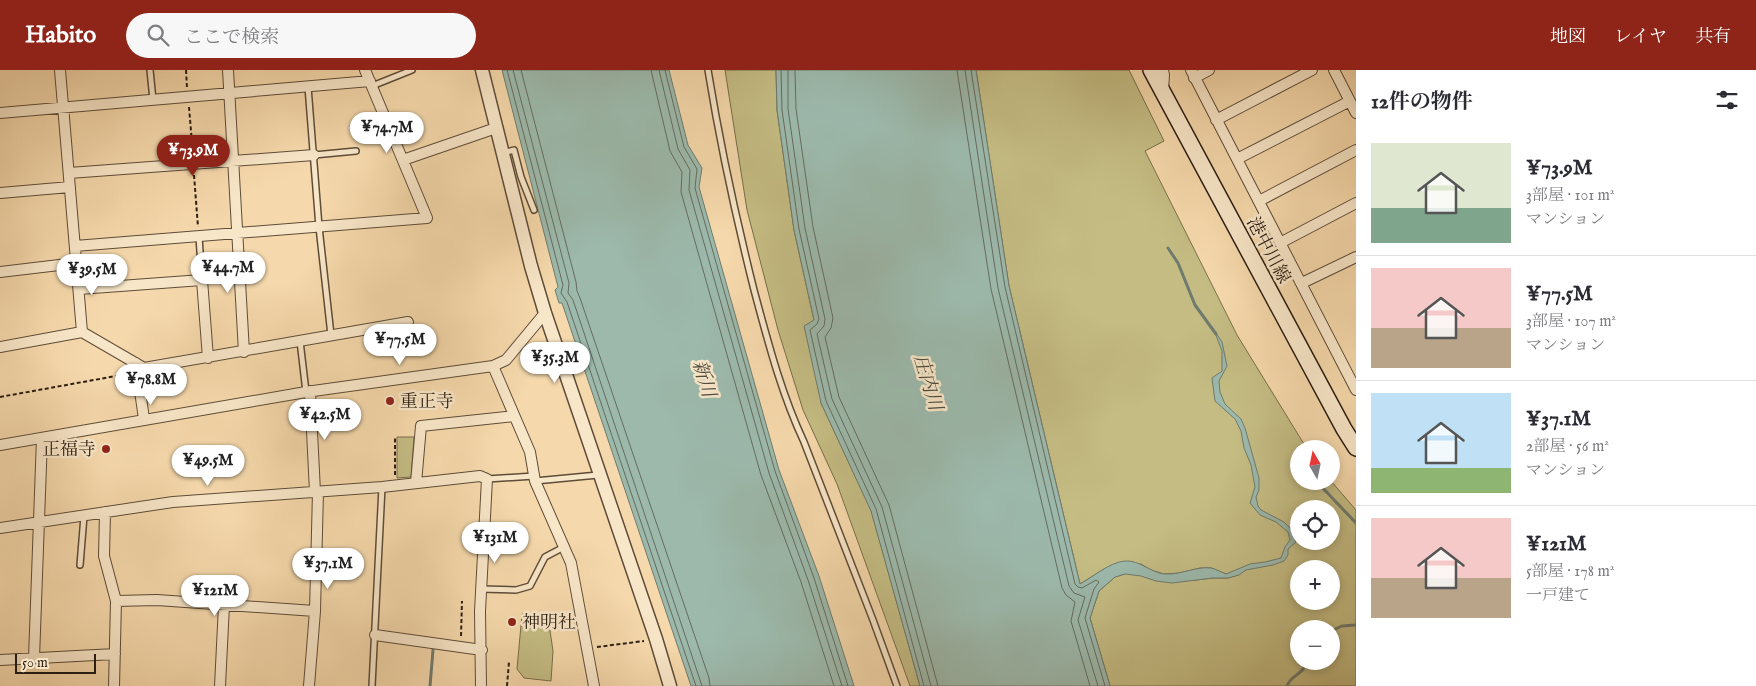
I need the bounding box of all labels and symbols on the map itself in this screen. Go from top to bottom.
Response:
pin: ¥74.7M [346,112,428,154]
pin: ¥73.9M [152,134,234,177]
street label: 港中川線 [1241,214,1295,288]
pin: ¥44.7M [187,252,269,294]
pin: ¥39.5M [51,254,133,296]
pin: ¥77.5M [359,324,441,366]
pin: ¥35.3M [514,342,596,384]
water label: 庄内川 [907,352,947,415]
water label: 新川 [686,357,721,402]
pin: ¥78.8M [110,364,192,406]
place label: 重正寺 [400,391,454,414]
marker: 重正寺 [384,395,396,407]
pin: ¥42.5M [284,398,366,441]
place label: 正福寺 [42,439,96,462]
north arrow [1290,440,1340,490]
marker: 正福寺 [100,443,112,455]
pin: ¥49.5M [167,444,249,487]
pin: ¥131M [460,522,530,564]
pin: ¥37.1M [287,548,369,590]
pin: ¥121M [180,574,250,617]
place label: 神明社 [522,612,576,635]
marker: 神明社 [506,616,518,628]
scale bar [15,651,96,674]

